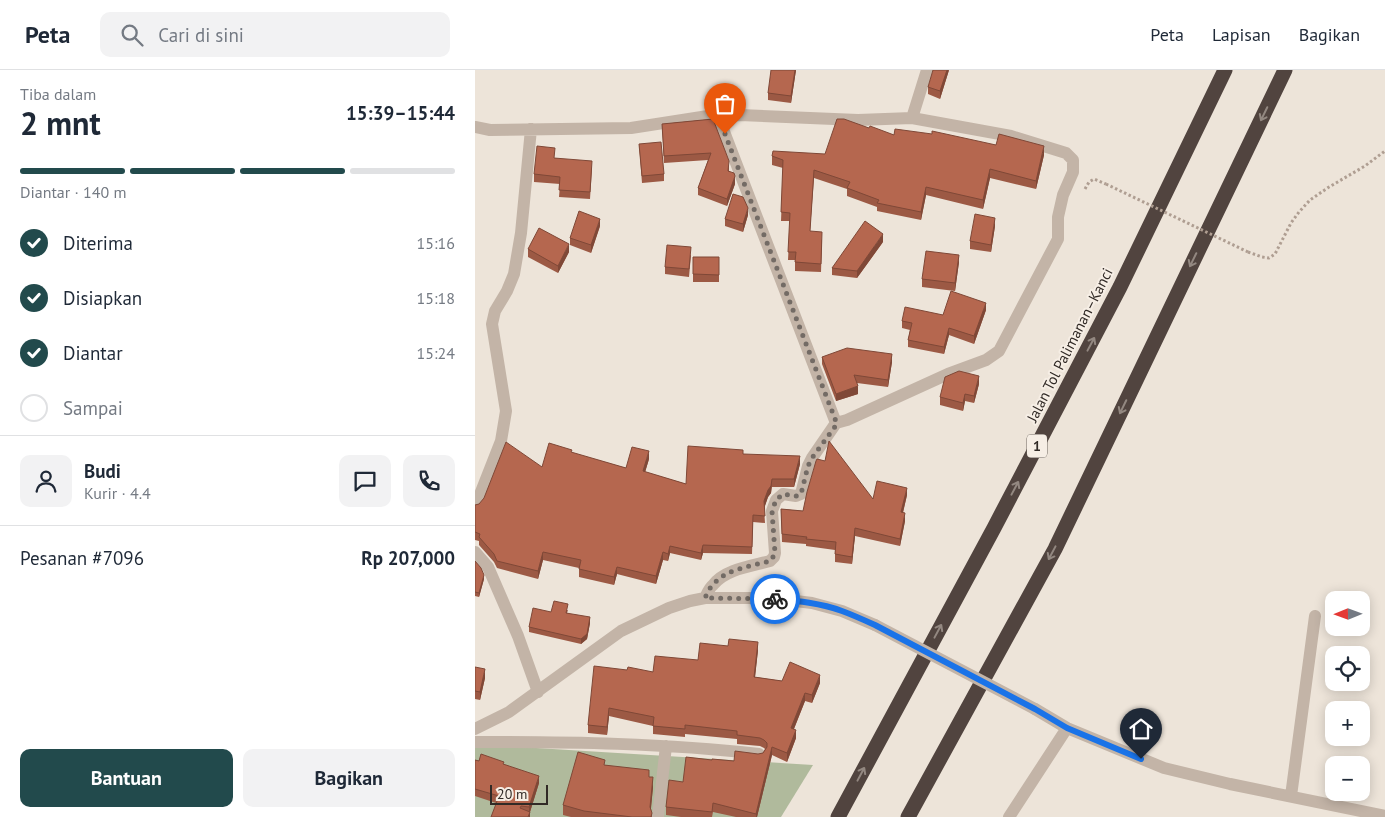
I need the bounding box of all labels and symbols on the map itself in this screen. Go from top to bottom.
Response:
pin [704,83,746,134]
one-way arrow [1258,106,1268,121]
one-way arrow [1188,252,1197,267]
street label: Jalan Tol Palimanan–Kanci [1022,265,1117,426]
one-way arrow [1086,337,1096,352]
one-way arrow [1118,399,1127,414]
road number: 1 [1027,434,1047,458]
one-way arrow [1011,481,1020,496]
one-way arrow [1047,545,1056,560]
courier [750,574,800,624]
north arrow [1325,591,1370,636]
one-way arrow [934,624,944,639]
pin [1120,708,1162,759]
one-way arrow [857,767,866,782]
scale bar [490,782,547,805]

